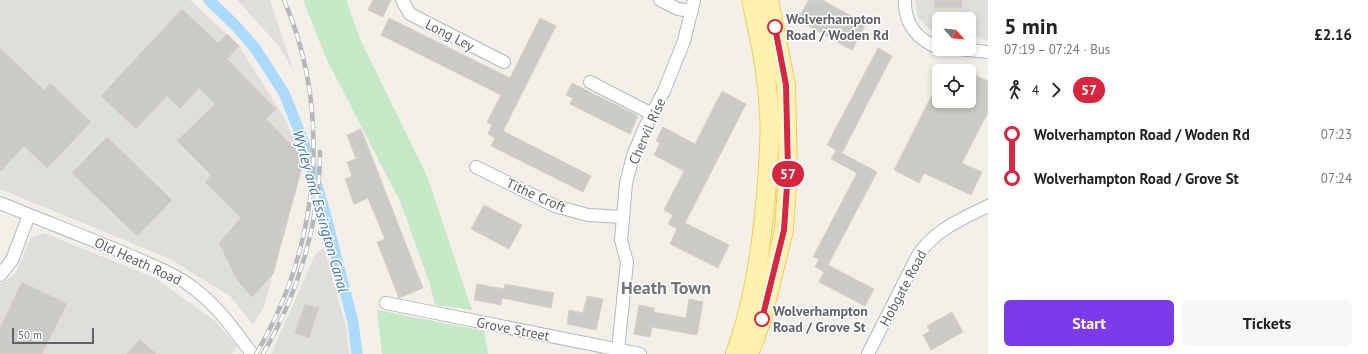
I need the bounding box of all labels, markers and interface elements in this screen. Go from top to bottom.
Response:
place label: Wolverhampton Road / Woden Rd [786,10,889,44]
north arrow [932,12,976,56]
map controls [932,12,976,108]
text: 5 min [1004,12,1058,40]
street label: Long Ley [422,15,478,55]
marker: Wolverhampton Road / Woden Rd [767,19,783,35]
text: £2.16 [1314,25,1352,44]
text: 07:19 – 07:24 · Bus [1004,41,1110,58]
button: locate [932,64,976,108]
icon: walk [1004,79,1026,101]
icon: forward [1045,79,1067,101]
text: 57 [1081,81,1097,99]
text: 4 [1032,82,1039,99]
street label: Chervil Rise [624,95,670,167]
text: Wolverhampton Road / Woden Rd [1034,125,1250,144]
text: 07:23 [1321,126,1352,143]
water label: Wyrley and Essington Canal [289,128,353,294]
line badge: 57 [770,161,806,187]
text: 57 [780,165,796,183]
text: Wolverhampton Road / Grove St [1034,169,1239,188]
text: 07:24 [1321,170,1352,187]
street label: Tithe Croft [503,174,569,216]
street label: Old Heath Road [92,233,184,289]
street label: Hobgate Road [875,247,931,329]
district label: Heath Town [621,276,711,299]
button: Start [1004,300,1174,346]
button: Tickets [1182,300,1352,346]
place label: Wolverhampton Road / Grove St [773,302,868,336]
marker: Wolverhampton Road / Grove St [754,311,770,327]
street label: Grove Street [475,313,551,345]
scale bar [12,326,94,345]
text: 50 m [18,328,42,342]

